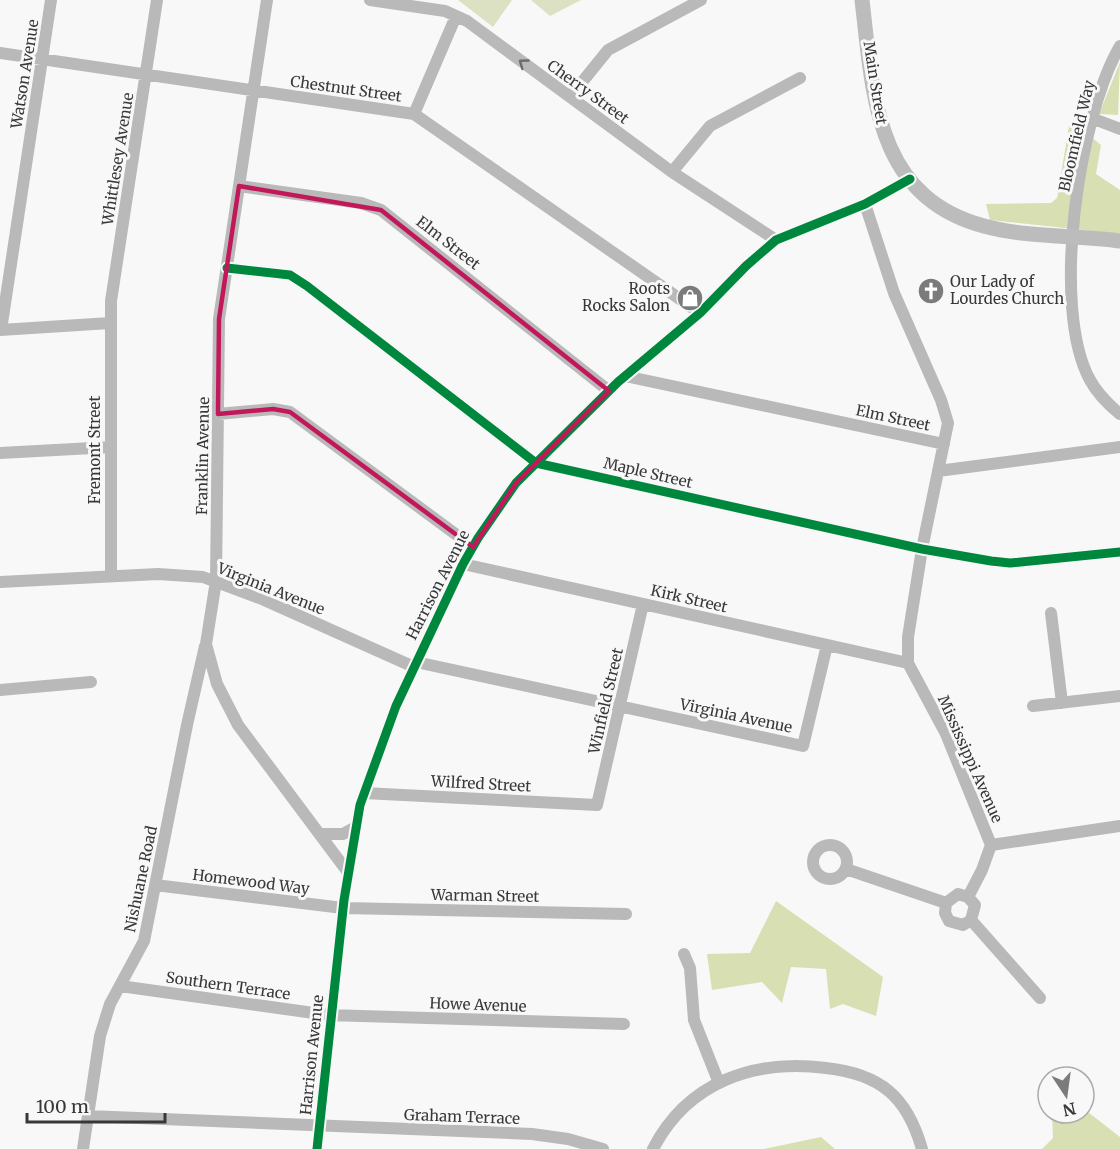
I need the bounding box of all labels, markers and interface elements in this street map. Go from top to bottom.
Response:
street label: Watson Avenue [6,18,43,131]
street label: Main Street [860,40,891,126]
street label: Cherry Street [544,56,633,128]
one-way arrow [518,59,529,70]
street label: Chestnut Street [289,71,403,106]
street label: Bloomfield Way [1054,78,1099,193]
street label: Whittlesey Avenue [97,91,137,228]
street label: Elm Street [413,212,484,273]
place label: Our Lady of Lourdes Church [950,272,1064,308]
church icon: Our Lady of Lourdes Church [916,276,946,306]
place label: Roots Rocks Salon [582,279,670,315]
shop icon: Roots Rocks Salon [675,283,705,313]
street label: Fremont Street [85,396,104,504]
street label: Franklin Avenue [192,396,213,515]
street label: Elm Street [854,400,932,435]
street label: Maple Street [602,453,695,492]
street label: Harrison Avenue [402,527,473,643]
street label: Virginia Avenue [214,558,328,619]
street label: Kirk Street [649,580,729,617]
street label: Winfield Street [584,646,627,757]
street label: Mississippi Avenue [934,692,1007,826]
street label: Virginia Avenue [677,694,794,737]
street label: Wilfred Street [430,771,532,796]
street label: Nishuane Road [120,824,161,934]
street label: Homewood Way [191,865,311,898]
street label: Warman Street [430,885,540,906]
street label: Southern Terrace [165,967,292,1004]
street label: Howe Avenue [429,993,527,1016]
street label: Harrison Avenue [296,994,327,1116]
north arrow [1036,1065,1096,1125]
scale bar [27,1086,165,1124]
text: 100 m [36,1095,89,1118]
text: N [1061,1098,1078,1121]
street label: Graham Terrace [404,1105,521,1128]

